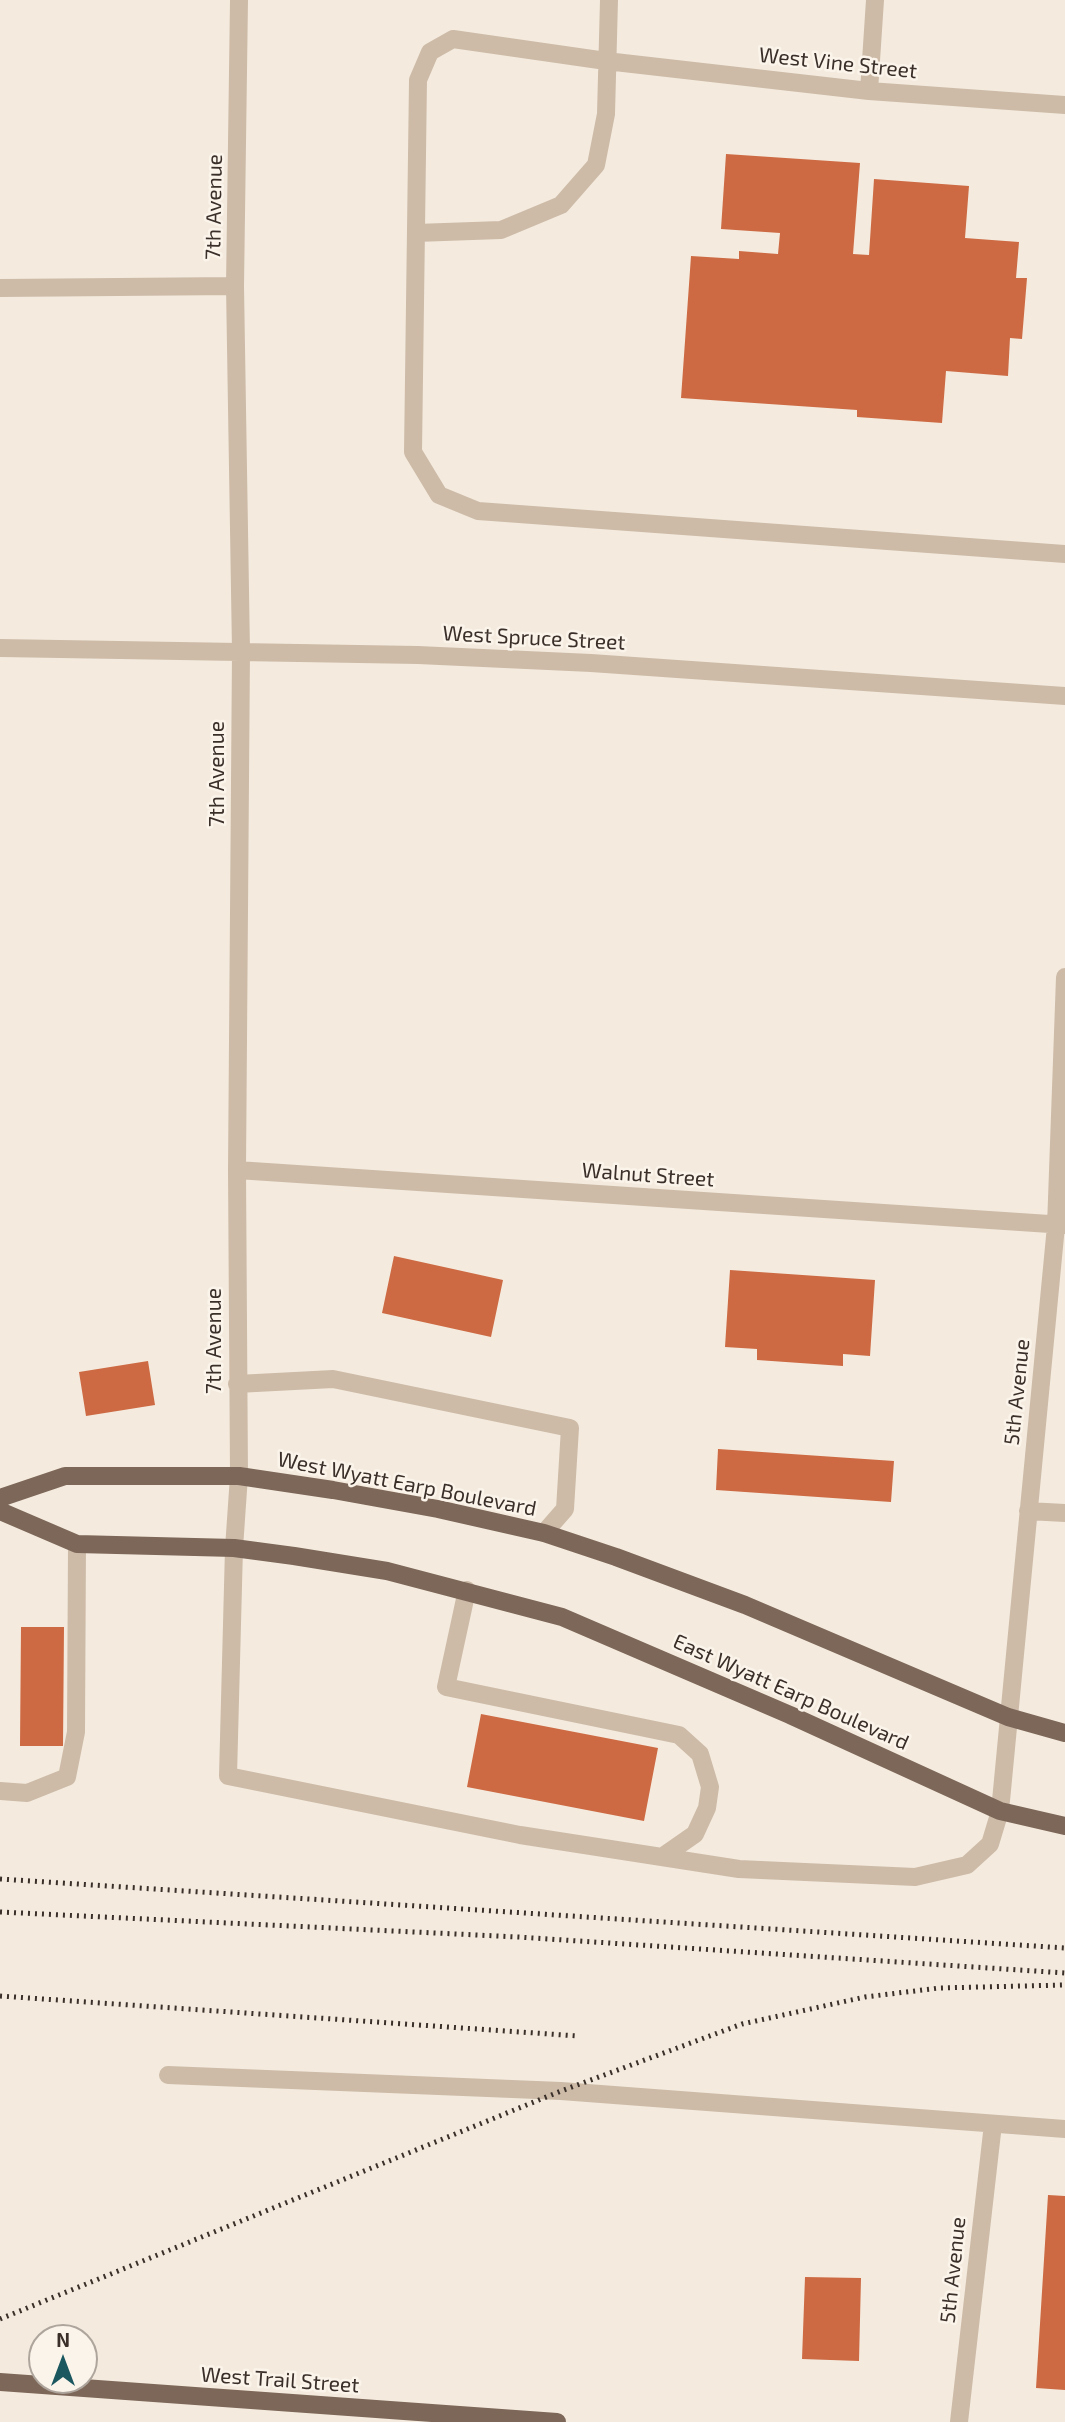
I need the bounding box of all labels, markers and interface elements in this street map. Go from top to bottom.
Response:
street label: West Vine Street [758,42,918,84]
street label: 7th Avenue [200,154,228,260]
street label: West Spruce Street [442,621,626,655]
street label: 7th Avenue [204,721,230,827]
street label: Walnut Street [581,1158,715,1192]
street label: 7th Avenue [201,1288,227,1394]
street label: 5th Avenue [999,1338,1035,1446]
street label: West Wyatt Earp Boulevard [275,1447,539,1521]
street label: East Wyatt Earp Boulevard [669,1629,913,1755]
street label: 5th Avenue [935,2216,971,2324]
north arrow [28,2324,98,2394]
text: N [56,2328,70,2351]
street label: West Trail Street [200,2362,360,2398]

